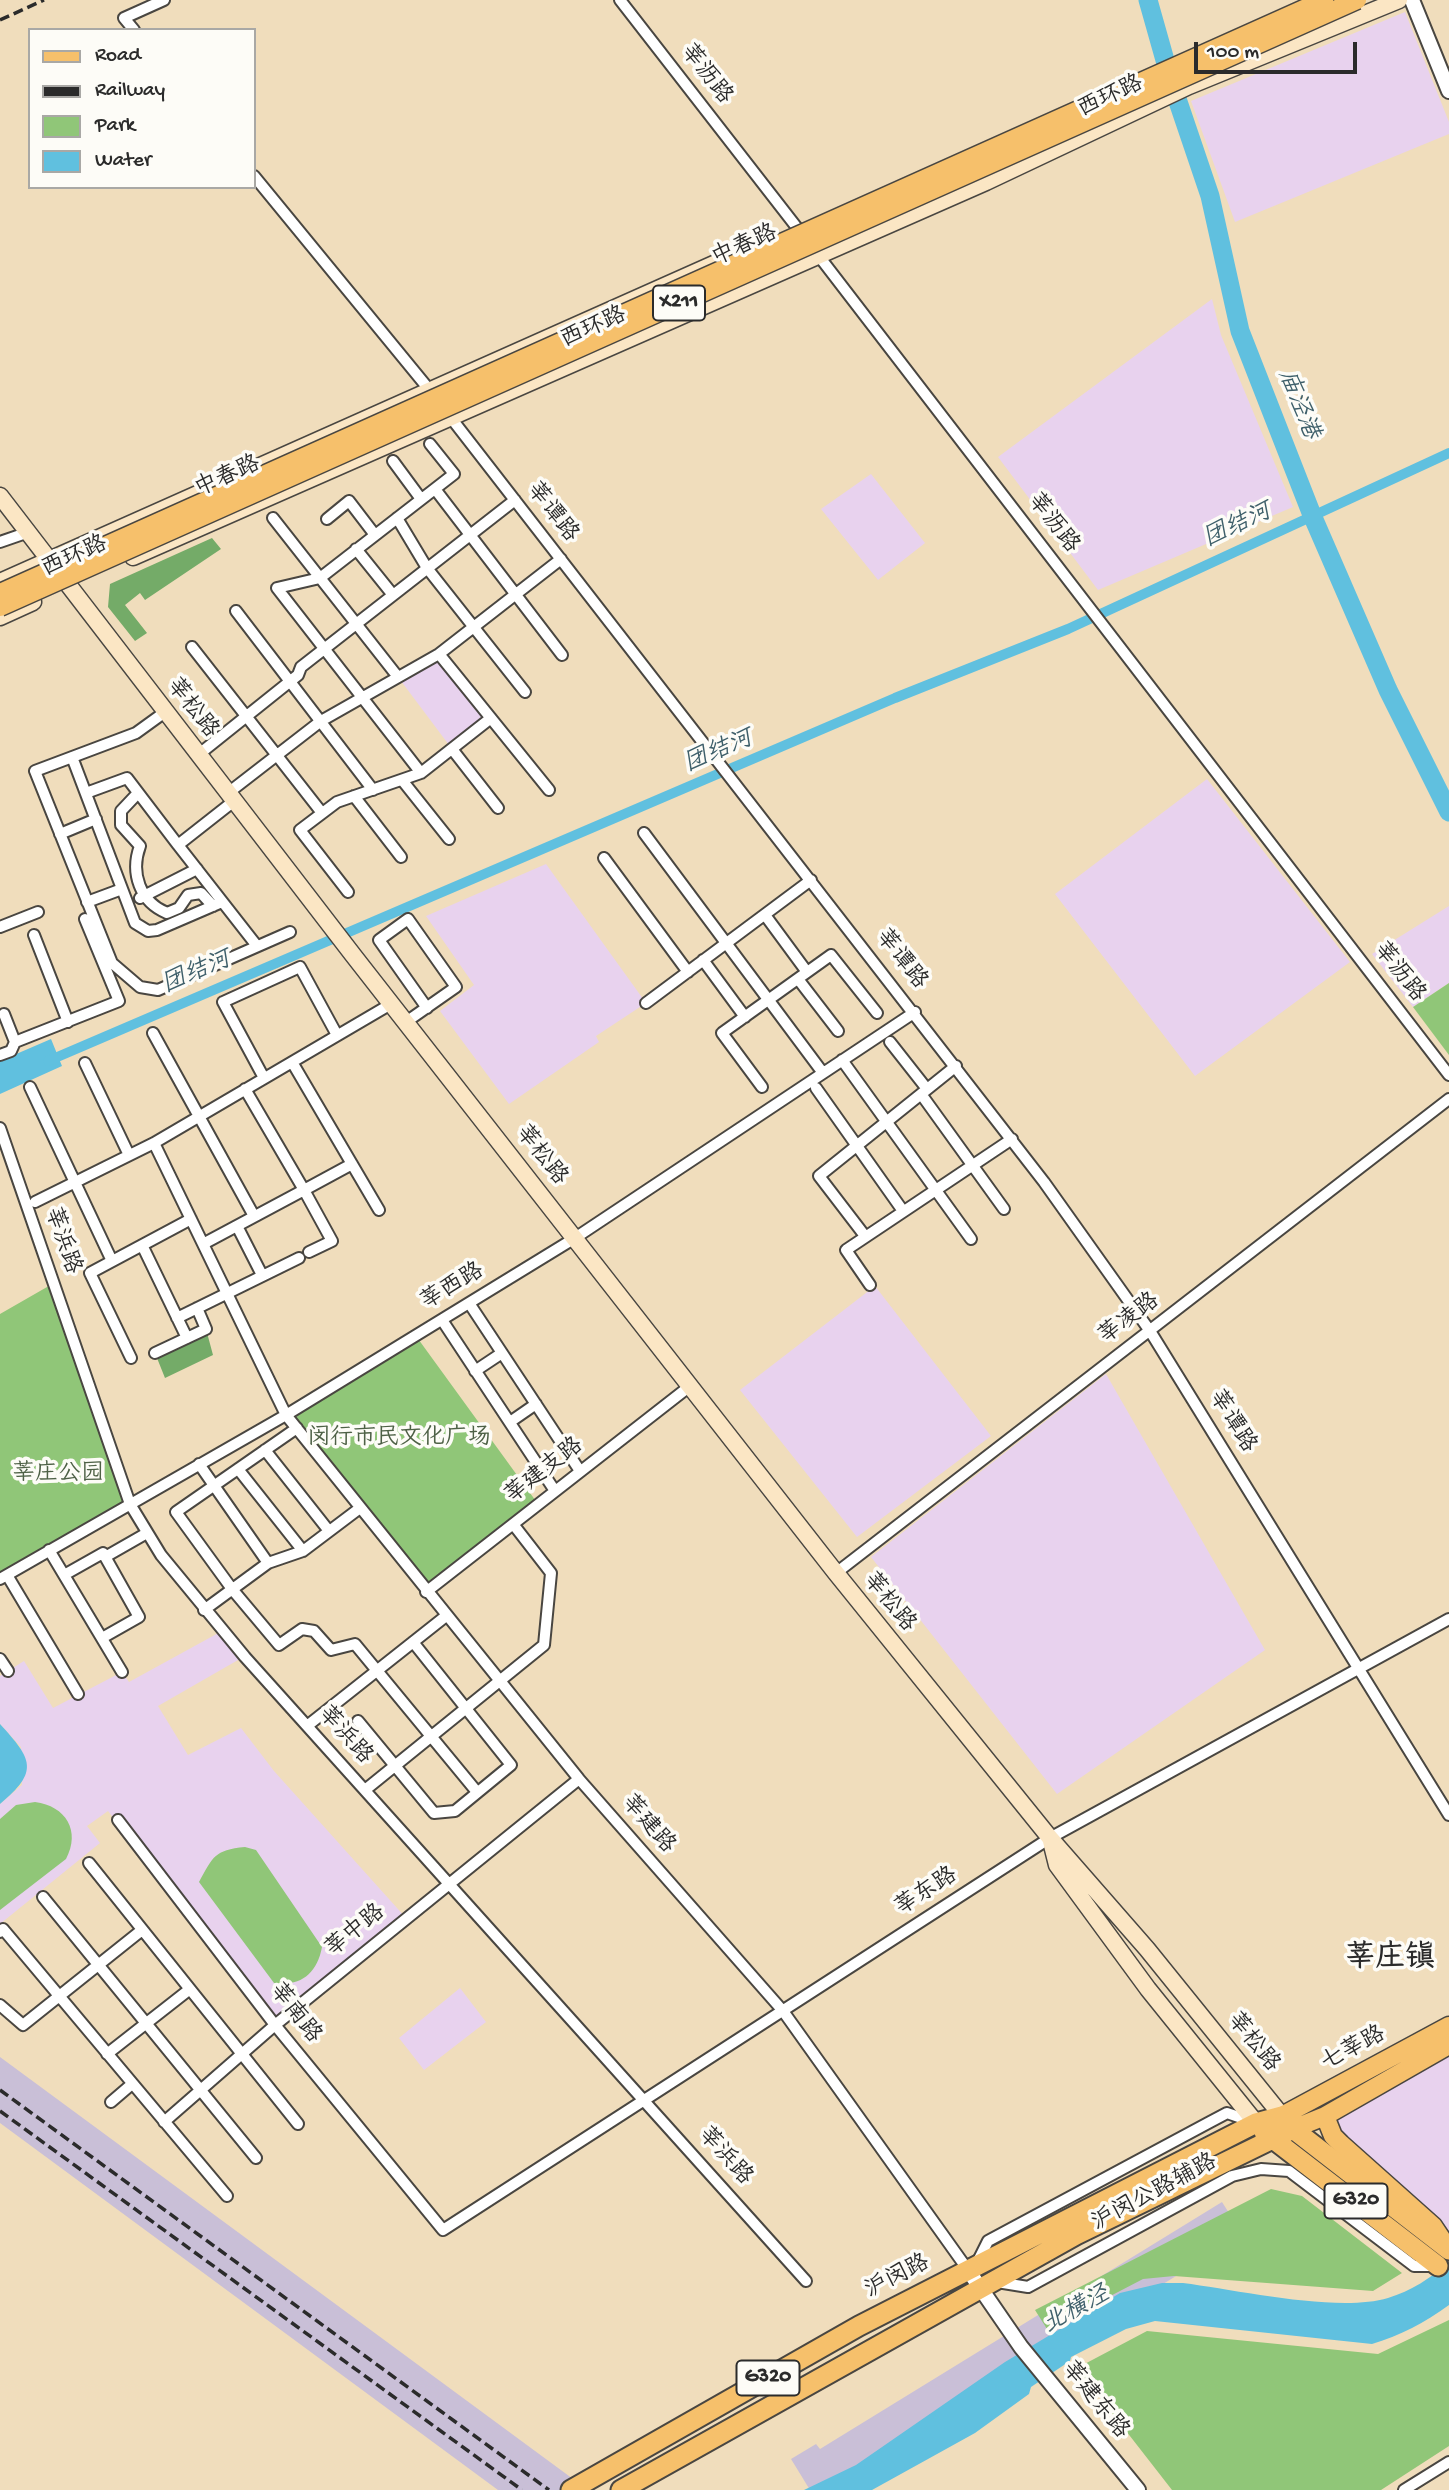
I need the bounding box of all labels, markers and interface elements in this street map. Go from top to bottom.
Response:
legend [28,28,256,189]
scale bar [1197,28,1360,72]
street label: 莘沥路 [673,39,737,111]
text: 100 m [1207,41,1259,66]
text: Road [95,44,141,69]
street label: 西环路 [1074,71,1148,125]
text: Railway [95,79,165,104]
text: Park [95,114,135,139]
text: Water [95,149,151,174]
street label: 中春路 [708,220,782,274]
road number: X211 [653,286,705,320]
street label: 西环路 [557,302,631,356]
water label: 庙泾港 [1270,366,1324,444]
street label: 中春路 [191,451,265,505]
street label: 莘谭路 [519,477,583,549]
street label: 莘沥路 [1020,488,1084,560]
water label: 团结河 [1199,499,1277,555]
street label: 西环路 [38,531,112,585]
street label: 莘松路 [159,673,223,745]
water label: 团结河 [680,726,758,780]
street label: 莘谭路 [868,924,932,996]
street label: 莘沥路 [1366,937,1430,1009]
water label: 团结河 [158,947,236,1001]
street label: 莘松路 [508,1120,572,1192]
street label: 莘浜路 [37,1204,85,1278]
street label: 莘西路 [416,1258,490,1318]
street label: 莘凌路 [1094,1288,1166,1352]
street label: 莘谭路 [1201,1385,1261,1459]
park label: 闵行市民文化广场 [307,1425,491,1453]
street label: 莘建支路 [500,1433,590,1511]
park label: 莘庄公园 [12,1461,104,1489]
street label: 莘松路 [856,1568,920,1638]
street label: 莘浜路 [311,1701,377,1771]
street label: 莘建路 [614,1790,680,1860]
street label: 莘东路 [891,1863,963,1923]
street label: 莘中路 [321,1900,391,1964]
district label: 莘庄镇 [1345,1942,1435,1978]
street label: 莘南路 [262,1978,326,2050]
street label: 莘松路 [1220,2008,1284,2078]
street label: 七莘路 [1317,2022,1391,2078]
street label: 莘浜路 [691,2122,757,2192]
street label: 沪闵公路辅路 [1088,2149,1222,2239]
road number: G320 [1324,2184,1388,2218]
street label: 沪闵路 [861,2250,935,2306]
water label: 北横泾 [1039,2281,1115,2341]
street label: 莘建东路 [1054,2357,1134,2445]
road number: G320 [736,2360,800,2396]

